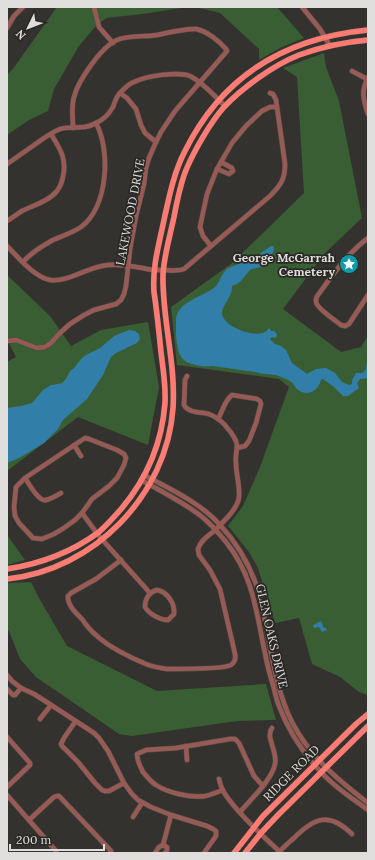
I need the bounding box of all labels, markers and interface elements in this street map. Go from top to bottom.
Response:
north arrow [8,8,48,48]
text: N [12,27,29,43]
street label: LAKEWOOD DRIVE [112,157,148,267]
place label: George McGarrah Cemetery [233,250,336,279]
place icon: George McGarrah Cemetery [338,253,360,275]
street label: GLEN OAKS DRIVE [253,582,291,690]
street label: RIDGE ROAD [260,742,322,804]
scale bar [10,826,104,852]
text: 200 m [16,832,52,847]

